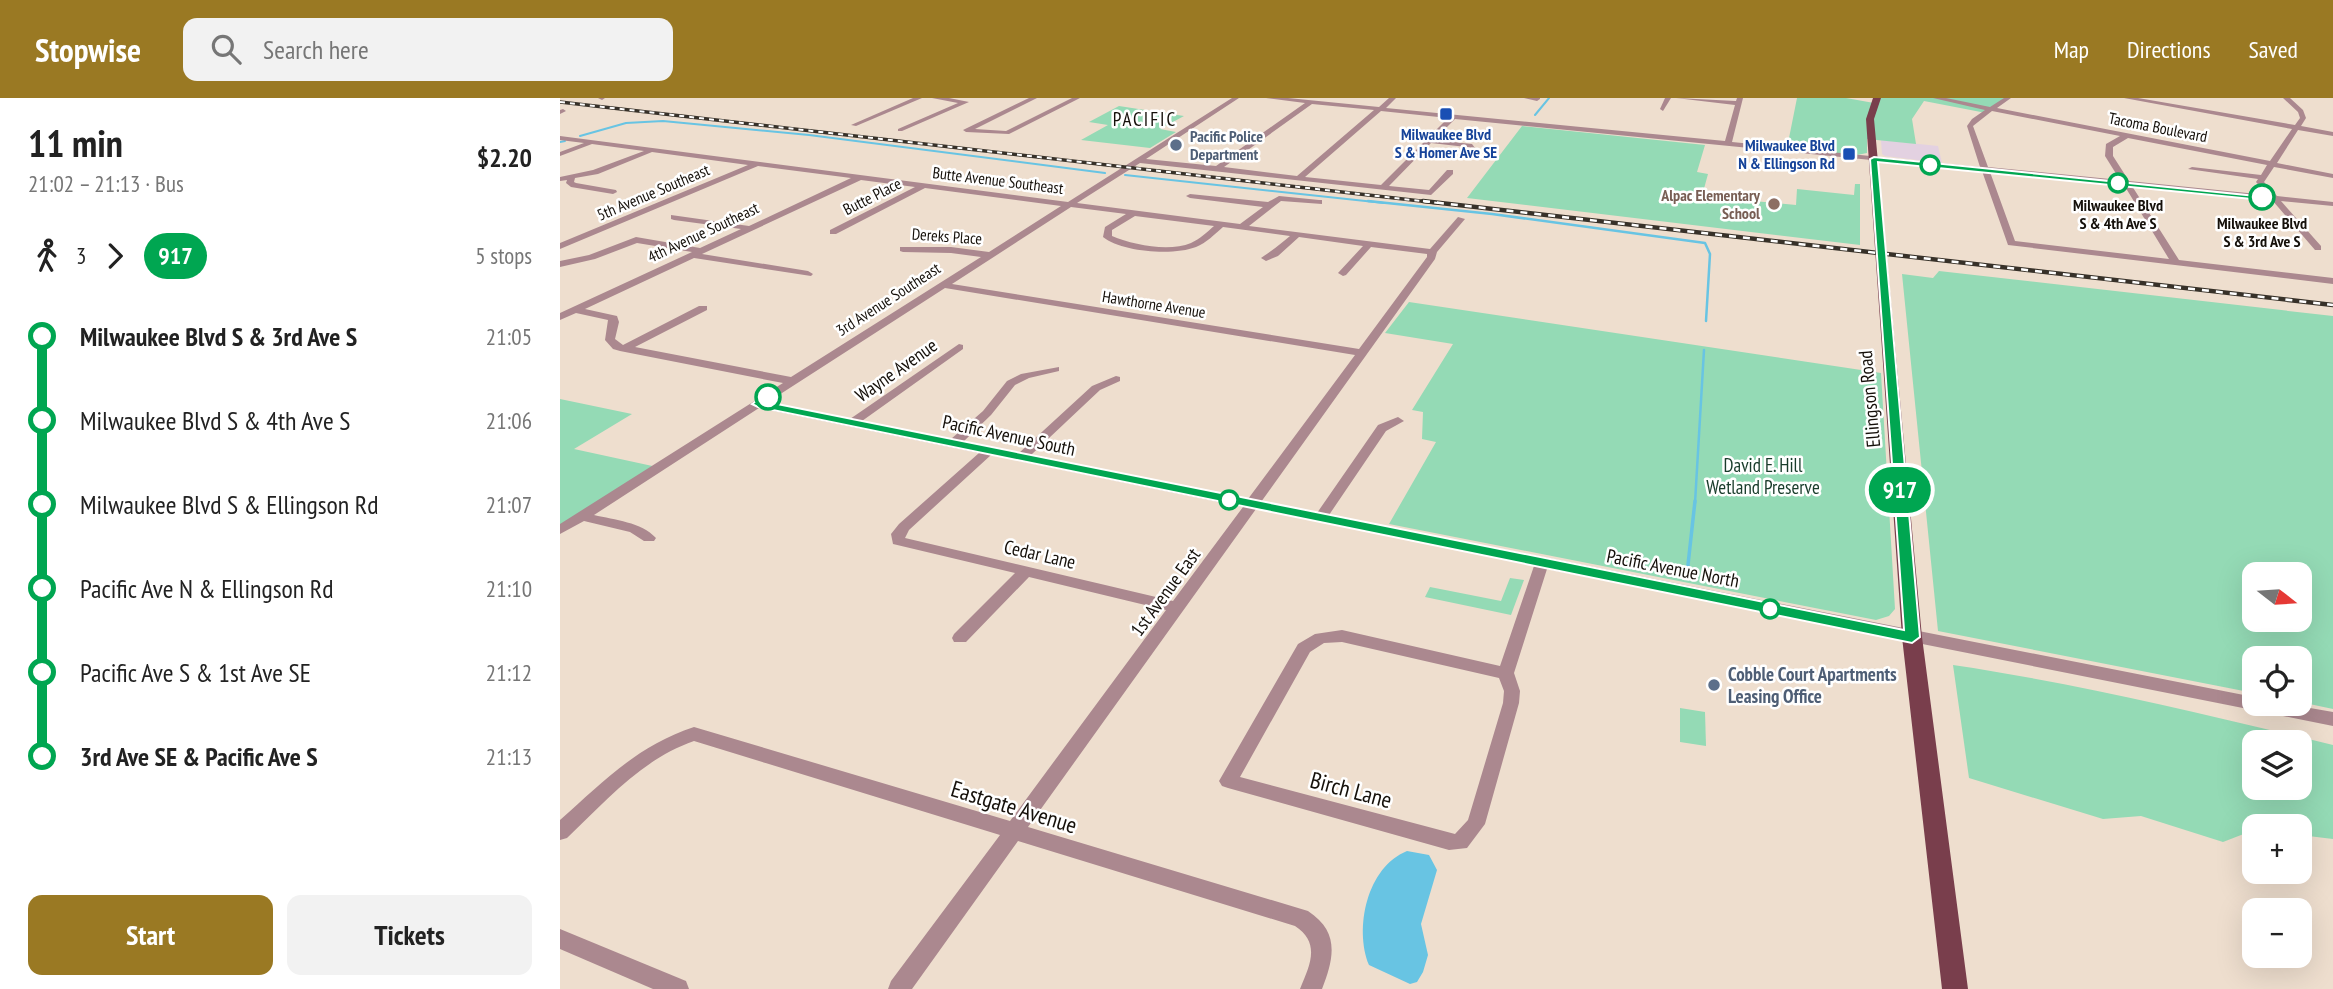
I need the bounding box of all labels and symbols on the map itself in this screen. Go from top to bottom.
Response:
marker: Milwaukee Blvd S & Homer Ave SE [1438,106,1454,122]
district label: PACIFIC [1113,107,1177,131]
street label: Tacoma Boulevard [2107,108,2209,146]
place label: Milwaukee Blvd S & Homer Ave SE [1395,124,1497,162]
place label: Pacific Police Department [1190,126,1263,164]
place label: Milwaukee Blvd N & Ellingson Rd [1738,135,1835,173]
marker: Pacific Police Department [1168,137,1184,153]
marker: Milwaukee Blvd N & Ellingson Rd [1841,146,1857,162]
unlabelled marker [1920,155,1940,175]
street label: 5th Avenue Southeast [594,159,713,225]
street label: Butte Avenue Southeast [931,162,1065,198]
street label: Butte Place [840,173,904,219]
marker: Milwaukee Blvd S & 4th Ave S [2108,173,2128,193]
marker: Milwaukee Blvd S & 3rd Ave S [2249,184,2275,210]
place label: Alpac Elementary School [1660,185,1761,223]
place label: Milwaukee Blvd S & 4th Ave S [2073,195,2163,233]
marker: Alpac Elementary School [1766,196,1782,212]
street label: 4th Avenue Southeast [644,197,762,267]
place label: Milwaukee Blvd S & 3rd Ave S [2217,213,2307,251]
street label: Dereks Place [911,224,983,248]
street label: 3rd Avenue Southeast [832,258,944,340]
street label: Hawthorne Avenue [1101,286,1207,322]
street label: Wayne Avenue [850,333,942,407]
street label: Ellingson Road [1853,350,1885,448]
unlabelled marker [755,384,781,410]
street label: Pacific Avenue South [940,409,1078,461]
park label: David E. Hill Wetland Preserve [1706,453,1820,499]
line badge: 917 [1860,467,1940,513]
unlabelled marker [1219,490,1239,510]
street label: Cedar Lane [1002,534,1078,574]
street label: 1st Avenue East [1125,543,1205,641]
street label: Pacific Avenue North [1605,543,1741,593]
north arrow [2242,562,2312,632]
unlabelled marker [1760,599,1780,619]
place label: Cobble Court Apartments Leasing Office [1728,662,1897,708]
marker: Cobble Court Apartments Leasing Office [1706,677,1722,693]
street label: Birch Lane [1307,765,1395,814]
street label: Eastgate Avenue [948,774,1081,839]

